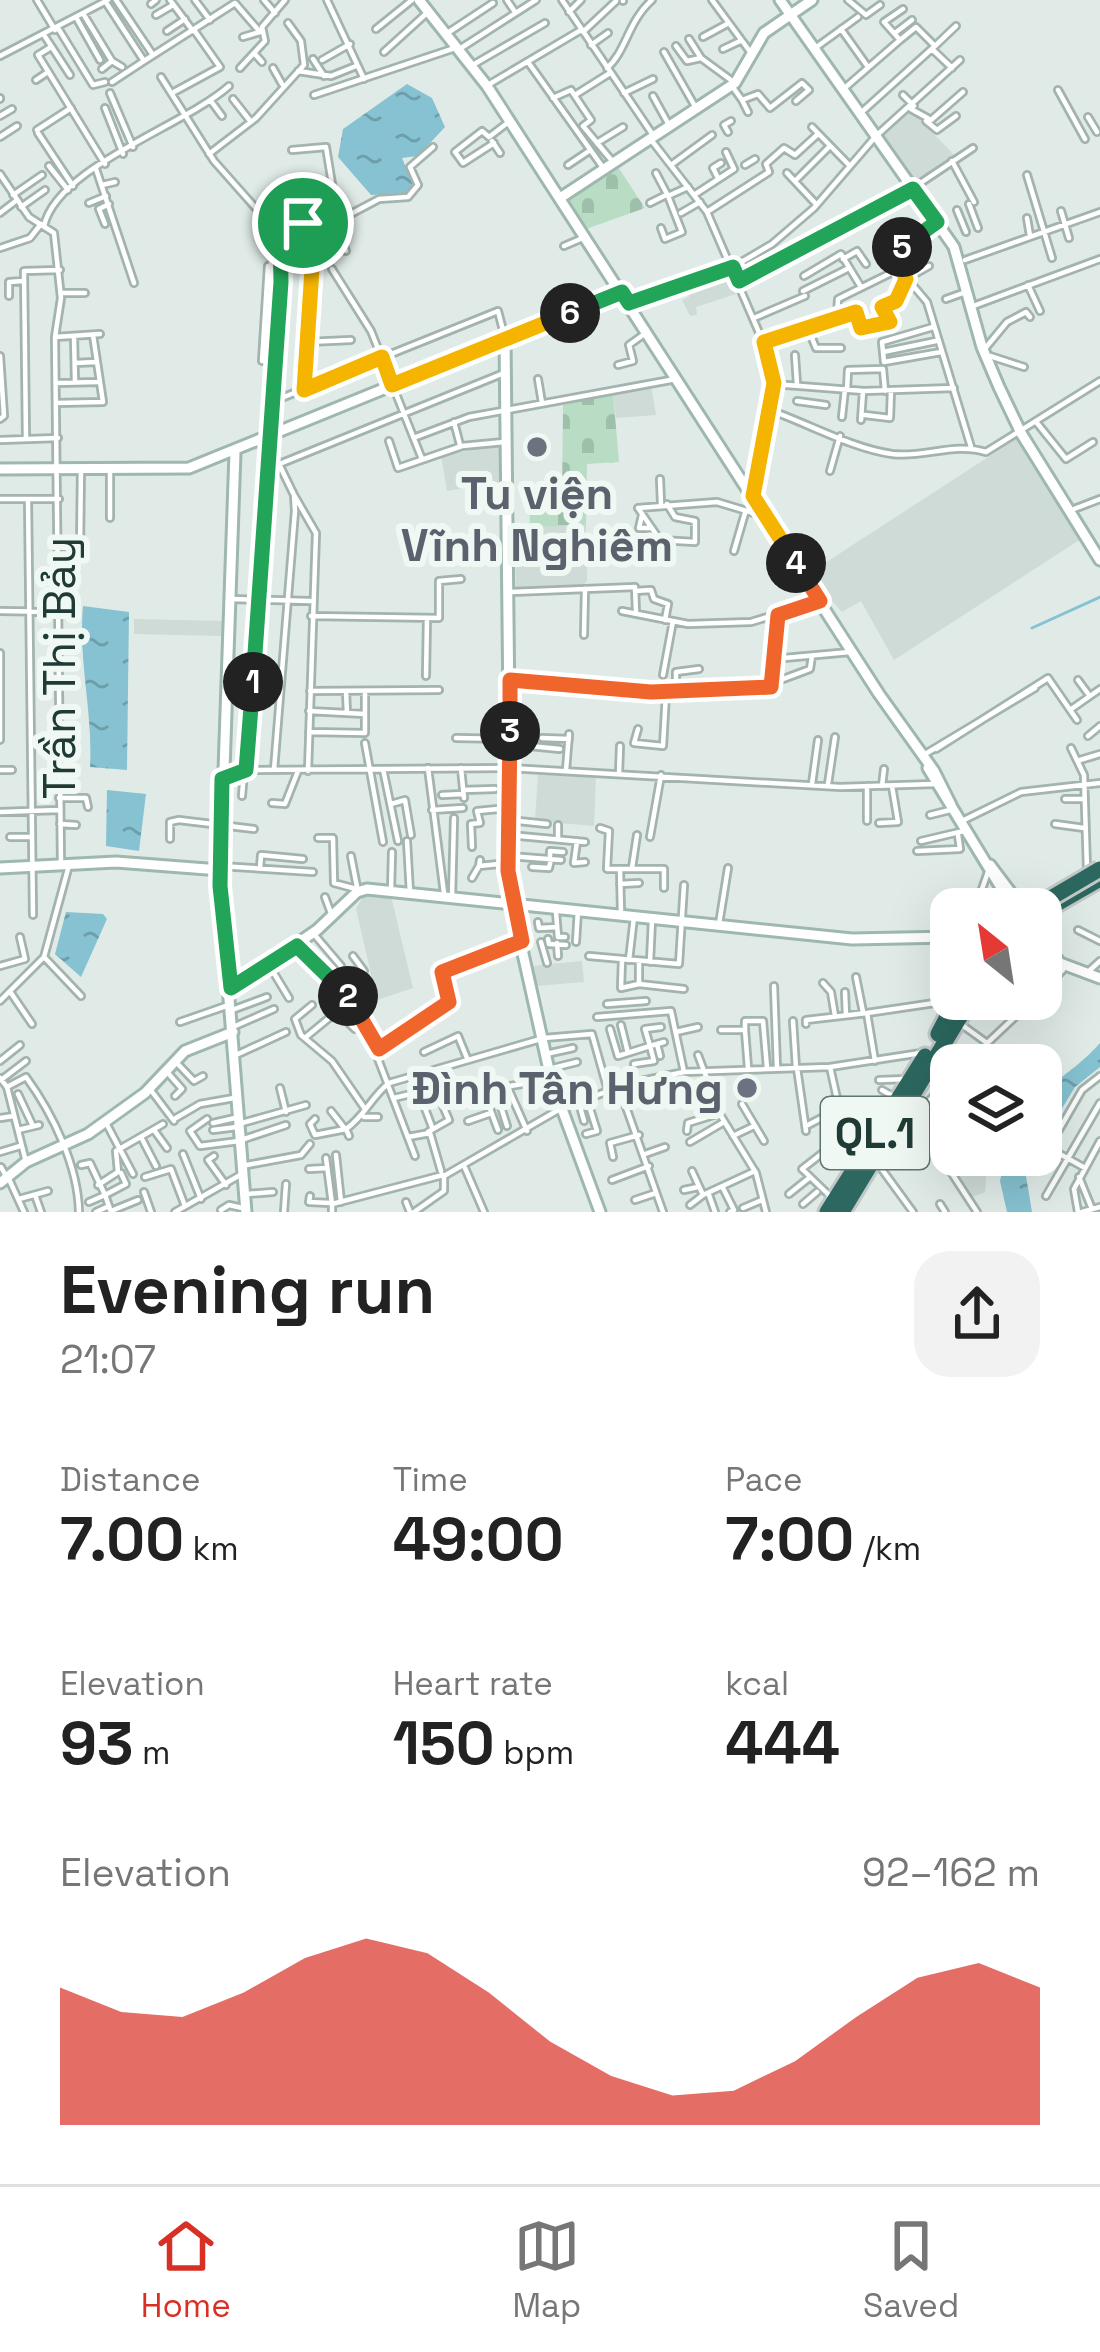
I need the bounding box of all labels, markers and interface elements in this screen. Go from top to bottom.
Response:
pin [252,172,354,274]
icon: arrive [270,190,336,256]
pin: 5 [872,217,932,277]
text: 5 [892,226,912,268]
pin: 6 [540,283,600,343]
text: 6 [560,292,580,334]
marker: Tu viện Vĩnh Nghiêm [524,434,550,460]
place label: Tu viện Vĩnh Nghiêm [401,465,673,574]
pin: 4 [766,533,826,593]
street label: Trần Thị Bảy [31,537,88,799]
text: 4 [786,542,807,584]
pin: 1 [223,652,283,712]
text: 1 [246,661,260,703]
pin: 3 [480,701,540,761]
text: 3 [500,710,520,752]
north arrow [930,888,1062,1020]
map controls [930,888,1062,1176]
pin: 2 [318,966,378,1026]
text: 2 [338,975,358,1017]
button: layers [930,1044,1062,1176]
place label: Đình Tân Hưng [411,1060,723,1117]
marker: Đình Tân Hưng [734,1075,760,1101]
road number: QL.1 [821,1097,929,1169]
text: Evening run [60,1248,435,1332]
button: share [914,1251,1040,1377]
text: 21:07 [60,1335,156,1384]
text: Distance [60,1459,201,1501]
text: Time [393,1459,468,1501]
text: Pace [725,1459,803,1501]
text: 7.00 [60,1501,184,1578]
text: 49:00 [393,1501,564,1578]
text: 7:00 [725,1501,854,1578]
text: km [184,1528,239,1570]
text: /km [854,1528,921,1570]
text: Elevation [60,1663,205,1705]
text: Heart rate [393,1663,553,1705]
text: kcal [725,1663,789,1705]
text: 93 [60,1705,134,1782]
text: 150 [393,1705,495,1782]
text: 444 [725,1705,840,1782]
text: m [134,1732,170,1774]
text: bpm [495,1732,574,1774]
text: Elevation [60,1848,231,1897]
text: 92–162 m [862,1848,1040,1897]
tab: Home [141,2213,231,2327]
tab: Map [512,2213,581,2327]
tab: Saved [863,2213,959,2327]

